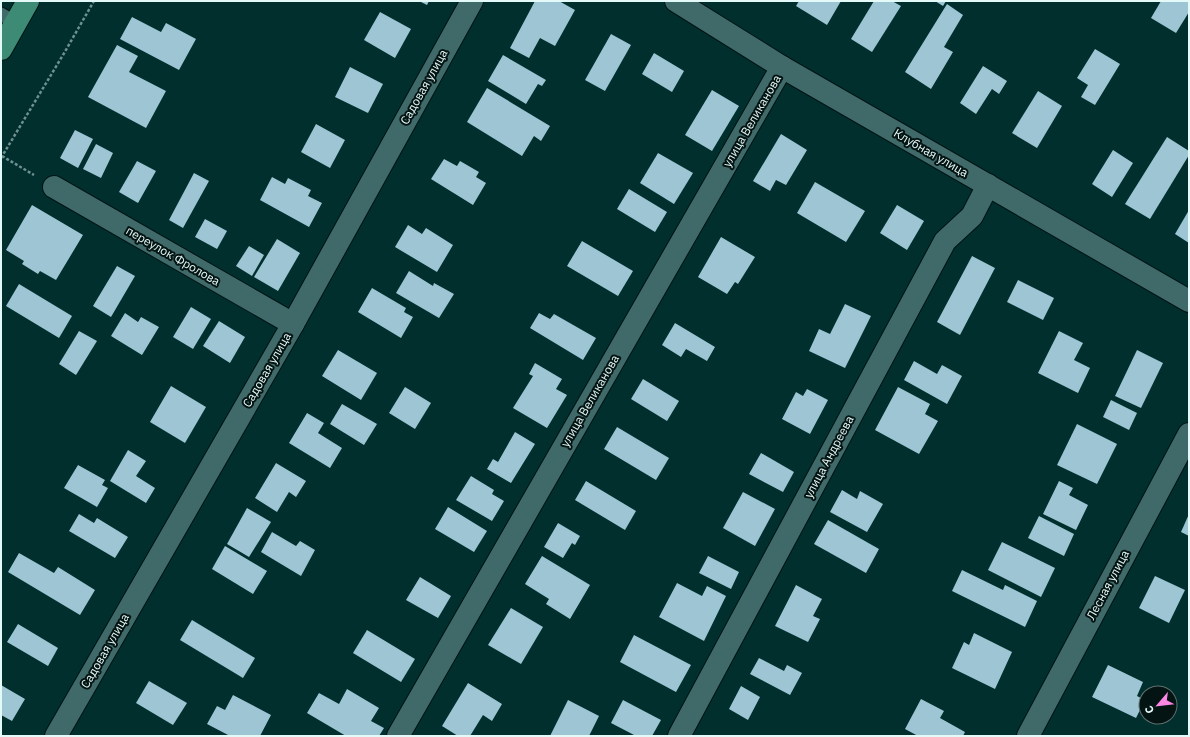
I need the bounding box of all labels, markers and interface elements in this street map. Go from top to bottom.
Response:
street label: Садовая улица [397,46,451,127]
street label: улица Великанова [719,71,784,170]
street label: Клубная улица [891,125,972,180]
street label: переулок Фролова [124,223,223,289]
street label: Садовая улица [239,329,294,410]
street label: улица Великанова [557,351,622,450]
street label: улица Андреева [801,412,857,501]
street label: Лесная улица [1083,547,1132,622]
street label: Садовая улица [77,610,132,691]
north arrow [1138,685,1178,725]
text: С [1141,703,1157,716]

